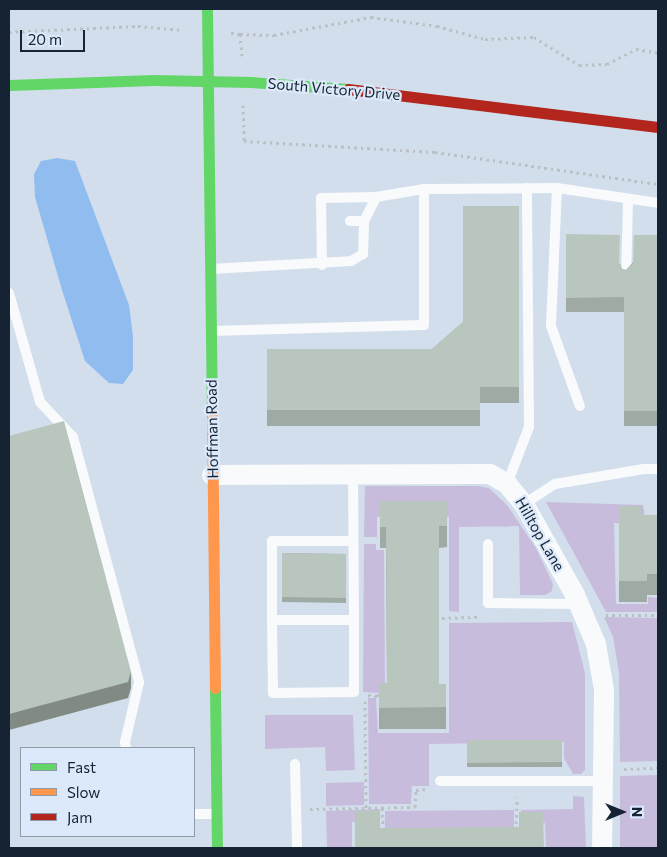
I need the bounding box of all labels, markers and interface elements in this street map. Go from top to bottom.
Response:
scale bar [22,20,88,52]
text: 20 m [28,30,62,48]
street label: South Victory Drive [267,74,401,104]
street label: Hoffman Road [202,379,222,479]
street label: Hilltop Lane [512,494,568,574]
legend [20,747,195,837]
text: Fast [67,758,96,776]
text: Slow [67,783,100,801]
north arrow [597,787,647,837]
text: N [629,807,646,817]
text: Jam [67,808,92,826]

